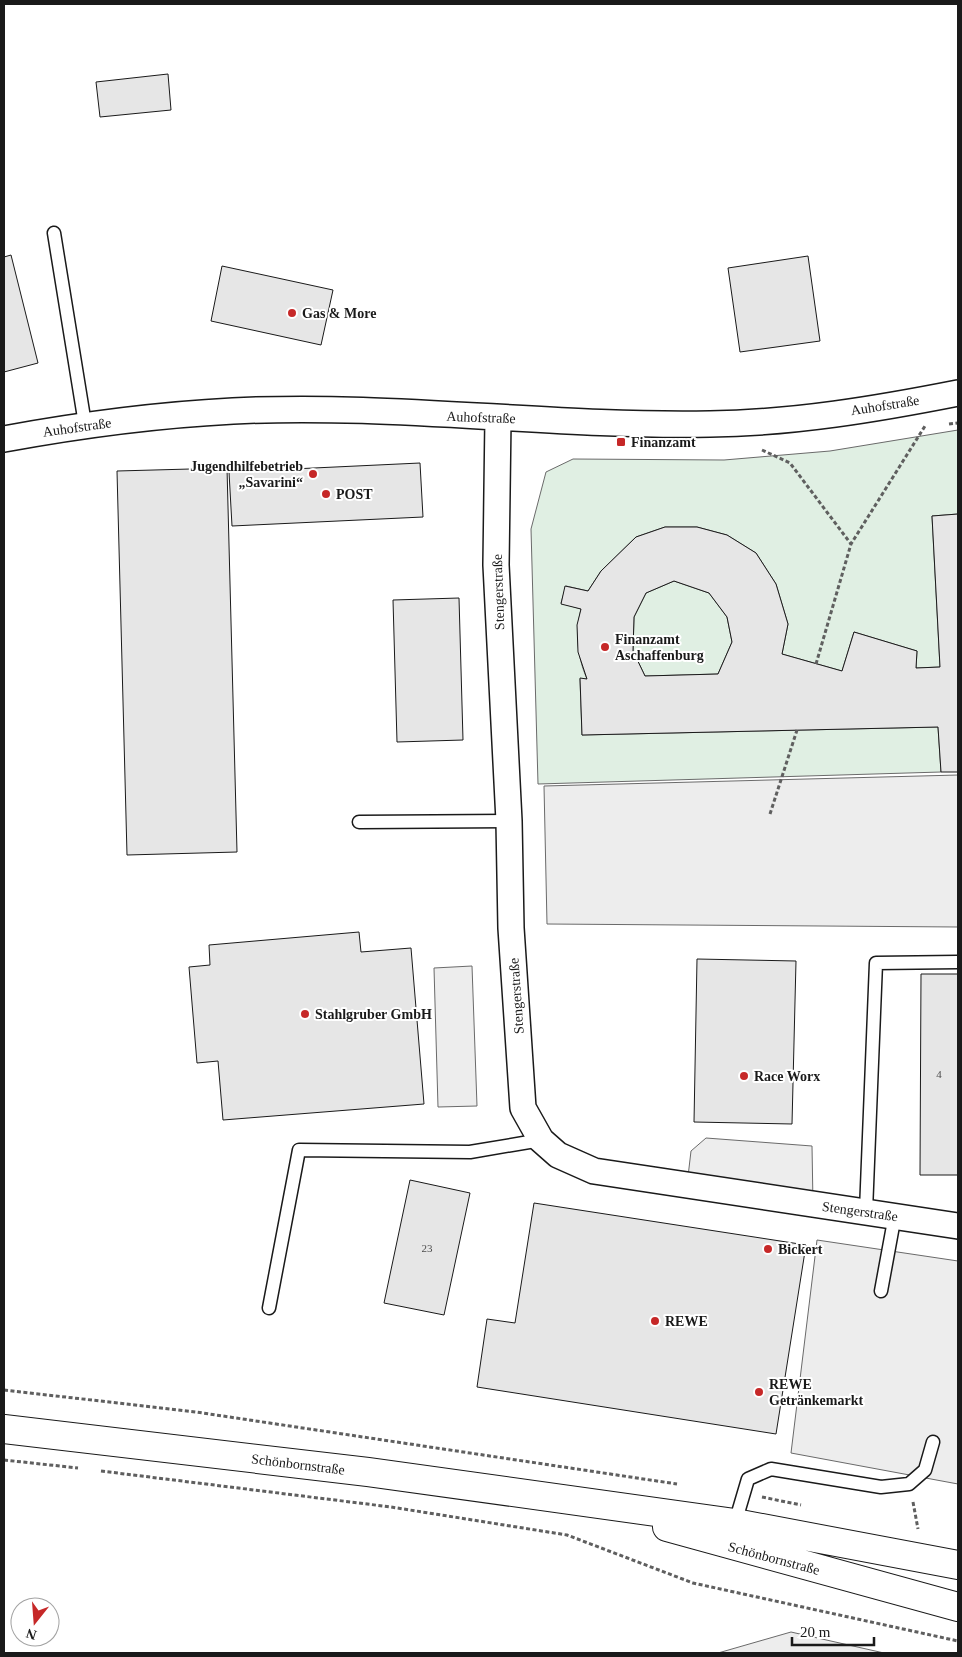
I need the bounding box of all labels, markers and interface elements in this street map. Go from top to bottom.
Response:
place label: Gas & More [302,306,376,321]
marker: Gas & More [286,307,298,319]
street label: Auhofstraße [850,393,920,418]
street label: Auhofstraße [446,409,516,426]
street label: Auhofstraße [42,415,112,440]
place label: Finanzamt [631,435,696,450]
marker: Finanzamt [615,436,627,448]
place label: Jugendhilfebetrieb „Savarini“ [190,459,303,490]
marker: Jugendhilfebetrieb „Savarini“ [307,468,319,480]
place label: POST [336,487,373,502]
marker: POST [320,488,332,500]
street label: Stengerstraße [490,554,507,630]
place label: Finanzamt Aschaffenburg [615,632,704,663]
marker: Finanzamt Aschaffenburg [599,641,611,653]
street label: Stengerstraße [506,957,527,1034]
place label: Stahlgruber GmbH [315,1007,432,1022]
marker: Stahlgruber GmbH [299,1008,311,1020]
house number: 4 [936,1068,942,1080]
place label: Race Worx [754,1069,820,1084]
marker: Race Worx [738,1070,750,1082]
street label: Stengerstraße [821,1199,899,1224]
house number: 23 [422,1242,433,1254]
place label: Bickert [778,1242,823,1257]
marker: Bickert [762,1243,774,1255]
place label: REWE [665,1314,708,1329]
marker: REWE [649,1315,661,1327]
place label: REWE Getränkemarkt [769,1377,863,1408]
marker: REWE Getränkemarkt [753,1386,765,1398]
street label: Schönbornstraße [250,1451,346,1478]
street label: Schönbornstraße [726,1539,821,1578]
north arrow [10,1597,60,1647]
scale bar [792,1614,874,1646]
text: 20 m [800,1624,831,1640]
text: N [24,1625,38,1643]

